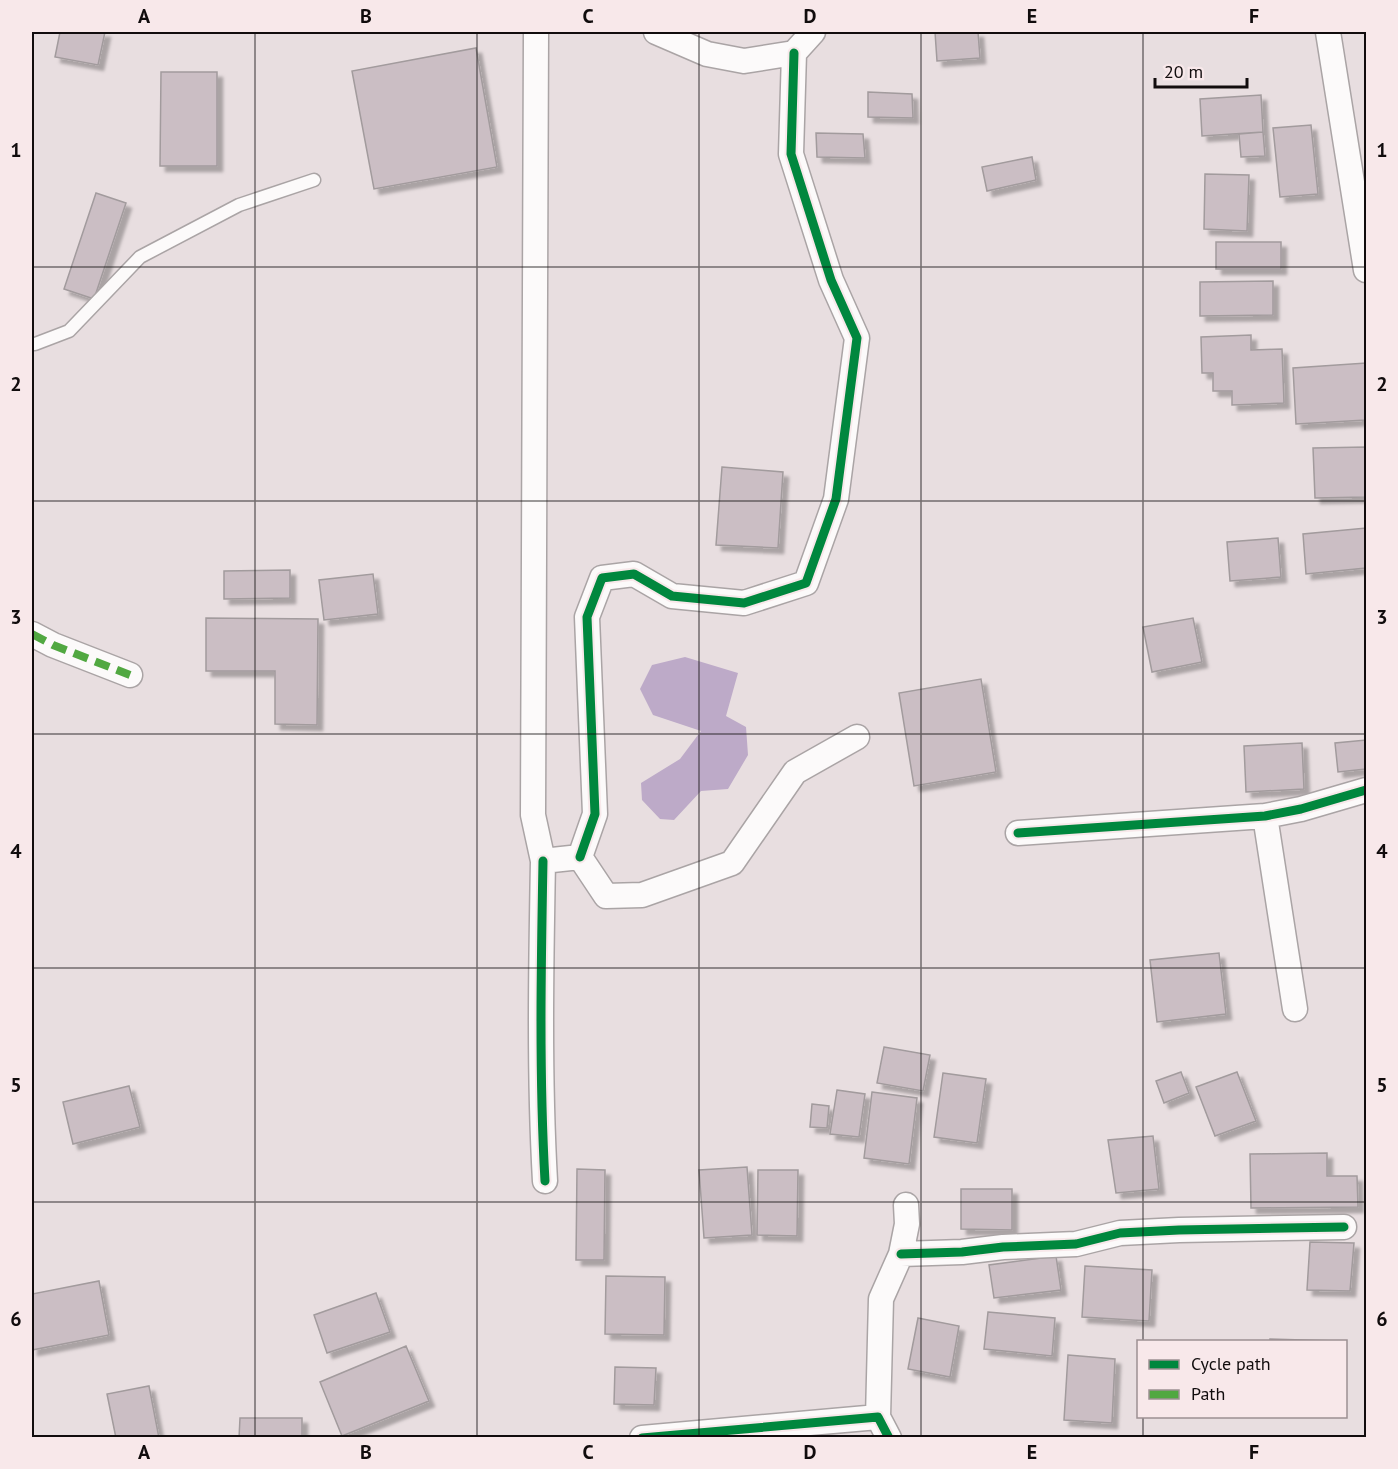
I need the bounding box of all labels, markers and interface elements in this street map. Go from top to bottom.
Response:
text: A [138,3,151,29]
text: B [360,3,372,29]
text: C [582,3,594,29]
text: D [804,3,817,29]
text: E [1027,3,1037,29]
text: F [1249,3,1259,29]
scale bar [1155,51,1246,89]
text: 20 m [1164,60,1203,83]
text: 1 [10,137,22,163]
text: 1 [1376,137,1388,163]
text: 2 [10,371,22,397]
text: 2 [1376,371,1388,397]
text: 3 [10,604,22,630]
text: 3 [1376,604,1388,630]
text: 4 [10,838,22,864]
text: 4 [1376,838,1388,864]
text: 5 [10,1072,22,1098]
text: 5 [1376,1072,1388,1098]
text: 6 [10,1306,22,1332]
text: 6 [1376,1306,1388,1332]
legend [1137,1340,1347,1418]
text: Cycle path [1191,1352,1271,1375]
text: Path [1191,1382,1225,1405]
text: A [138,1439,151,1465]
text: B [360,1439,372,1465]
text: C [582,1439,594,1465]
text: D [804,1439,817,1465]
text: E [1027,1439,1037,1465]
text: F [1249,1439,1259,1465]

